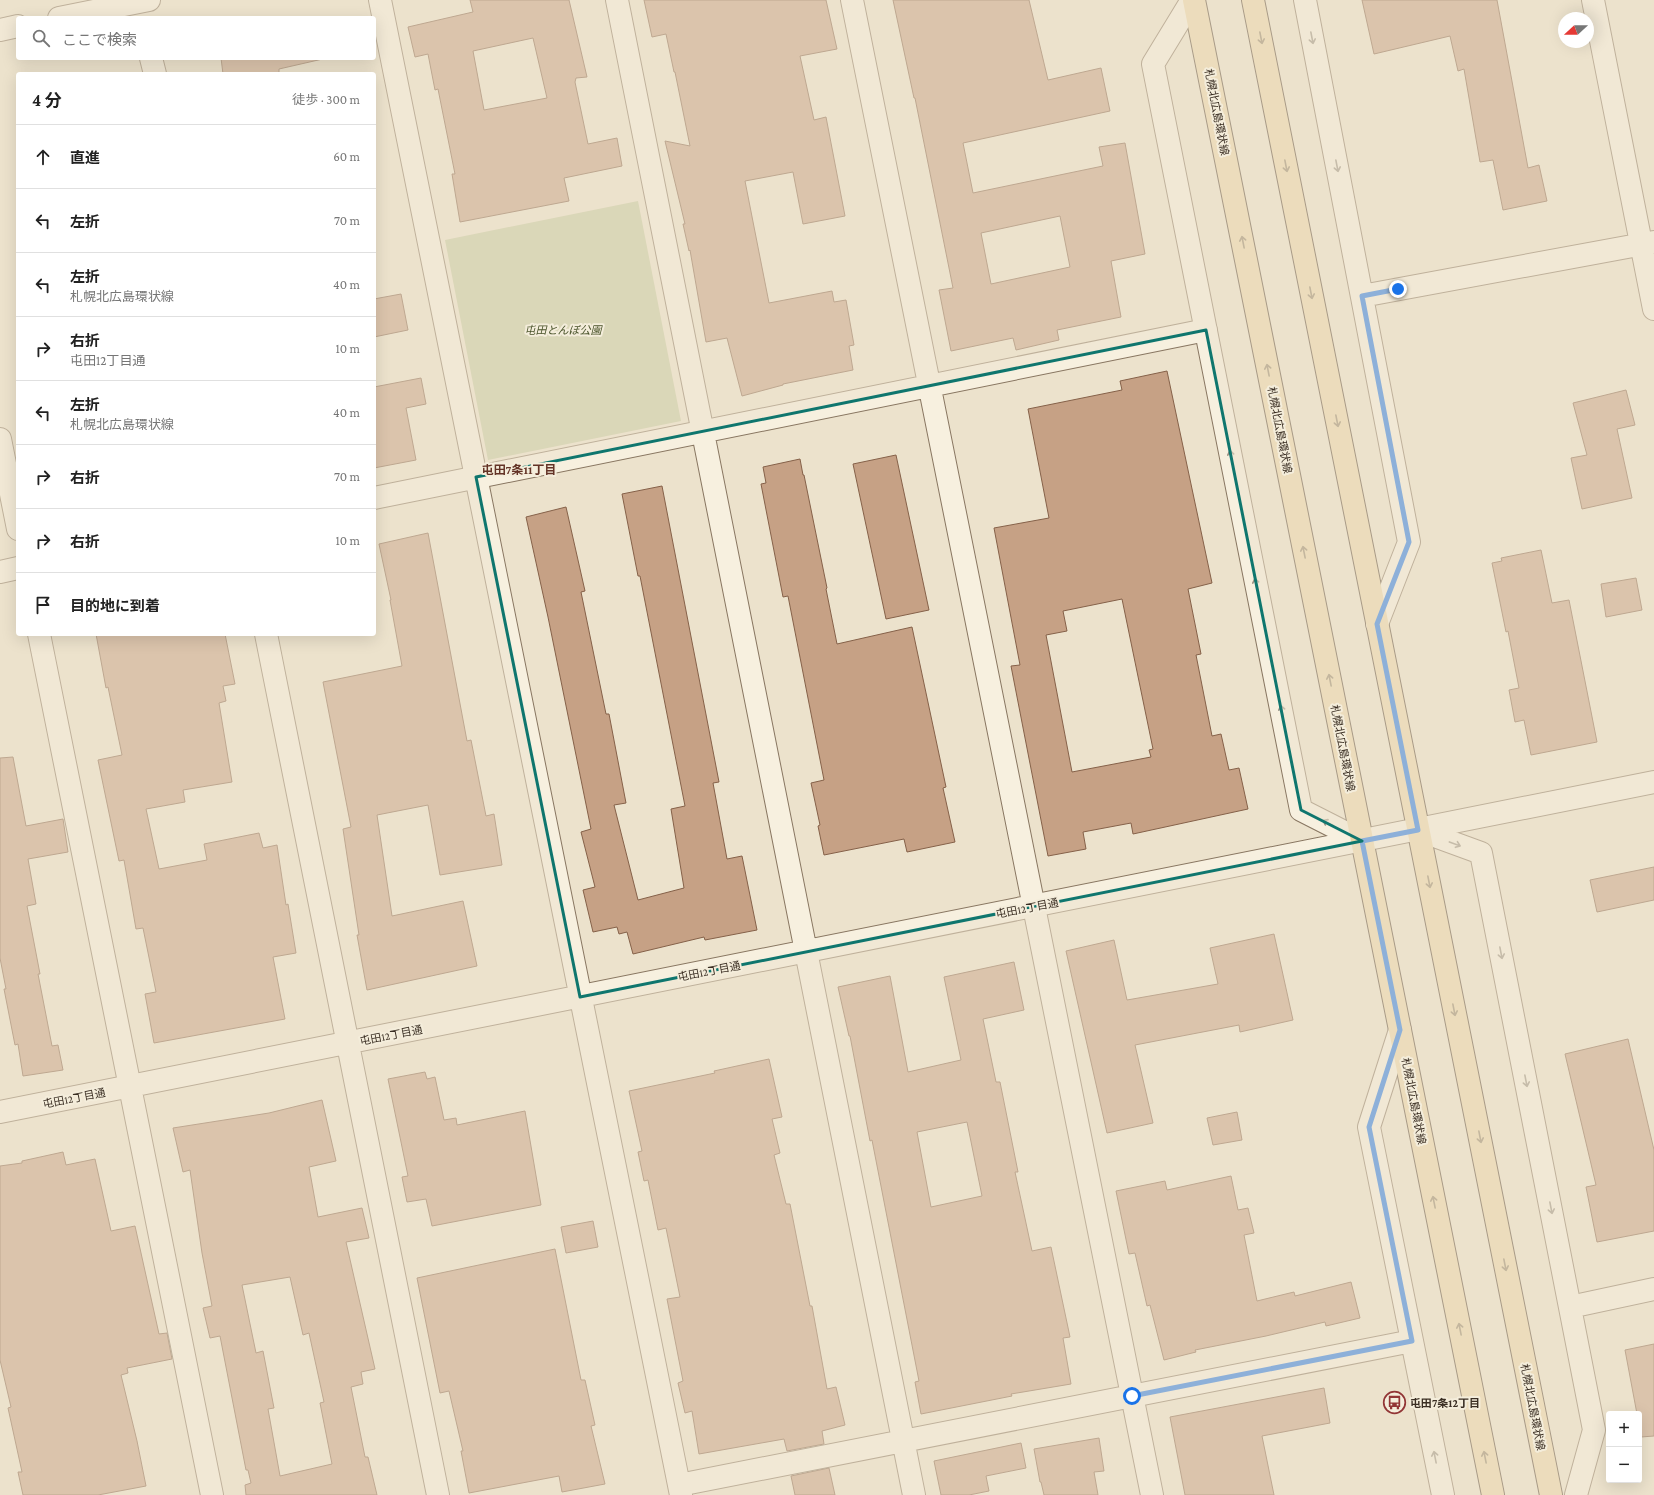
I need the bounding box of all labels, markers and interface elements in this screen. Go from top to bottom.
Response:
north arrow [1558,12,1594,48]
search box [16,16,376,60]
icon: search [30,27,52,49]
one-way arrow [1257,31,1265,44]
one-way arrow [1309,31,1317,44]
text: ここで検索 [62,32,137,48]
street label: 札幌北広島環状線 [1203,68,1231,156]
text: 4 分 [32,91,61,110]
text: 徒歩 · 300 m [292,92,360,107]
icon: ahead [32,146,54,168]
text: 60 m [333,149,360,164]
text: 直進 [70,150,100,166]
one-way arrow [1282,159,1290,172]
one-way arrow [1333,159,1341,172]
icon: left [32,210,54,232]
text: 70 m [334,213,360,228]
text: 左折 [70,214,100,230]
one-way arrow [1238,236,1246,249]
text: 左折 [70,269,100,285]
icon: left [32,274,54,296]
text: 40 m [333,277,360,292]
route end [1389,280,1407,298]
one-way arrow [1308,286,1316,299]
text: 札幌北広島環状線 [70,289,174,304]
park label: 屯田とんぼ公園 [525,324,603,336]
text: 右折 [70,333,100,349]
icon: right [32,338,54,360]
text: 10 m [335,341,360,356]
text: 屯田12丁目通 [70,353,146,368]
one-way arrow [1264,363,1272,376]
street label: 札幌北広島環状線 [1266,386,1294,474]
text: 左折 [70,397,100,413]
icon: left [32,402,54,424]
text: 40 m [333,405,360,420]
one-way arrow [1333,414,1341,427]
text: 札幌北広島環状線 [70,417,174,432]
one-way arrow [1226,450,1234,463]
district label: 屯田7条11丁目 [482,463,556,477]
icon: right [32,466,54,488]
text: 70 m [334,469,360,484]
text: 右折 [70,470,100,486]
icon: right [32,530,54,552]
text: 10 m [335,533,360,548]
text: 右折 [70,534,100,550]
one-way arrow [1300,546,1308,559]
one-way arrow [1252,578,1260,591]
icon: arrive [32,594,54,616]
text: 目的地に到着 [70,598,160,614]
one-way arrow [1326,673,1334,686]
street label: 札幌北広島環状線 [1329,704,1357,792]
one-way arrow [1277,705,1285,718]
one-way arrow [1322,819,1334,827]
one-way arrow [1449,840,1461,848]
one-way arrow [1425,875,1433,888]
street label: 屯田12丁目通 [994,896,1060,920]
one-way arrow [1497,946,1505,959]
street label: 屯田12丁目通 [676,959,742,983]
one-way arrow [1451,1003,1459,1016]
street label: 屯田12丁目通 [358,1023,424,1047]
street label: 札幌北広島環状線 [1400,1057,1428,1145]
one-way arrow [1522,1074,1530,1087]
street label: 屯田12丁目通 [41,1086,107,1110]
one-way arrow [1476,1130,1484,1143]
one-way arrow [1430,1196,1438,1209]
one-way arrow [1547,1202,1555,1215]
one-way arrow [1501,1258,1509,1271]
one-way arrow [1455,1323,1463,1336]
street label: 札幌北広島環状線 [1519,1363,1547,1451]
route start [1123,1387,1141,1405]
bus stop icon: 屯田7条12丁目 [1382,1390,1408,1416]
place label: 屯田7条12丁目 [1410,1397,1480,1409]
map controls [1606,1411,1642,1483]
button: + [1606,1411,1642,1447]
button: − [1606,1447,1642,1483]
one-way arrow [1431,1451,1439,1464]
one-way arrow [1481,1451,1489,1464]

